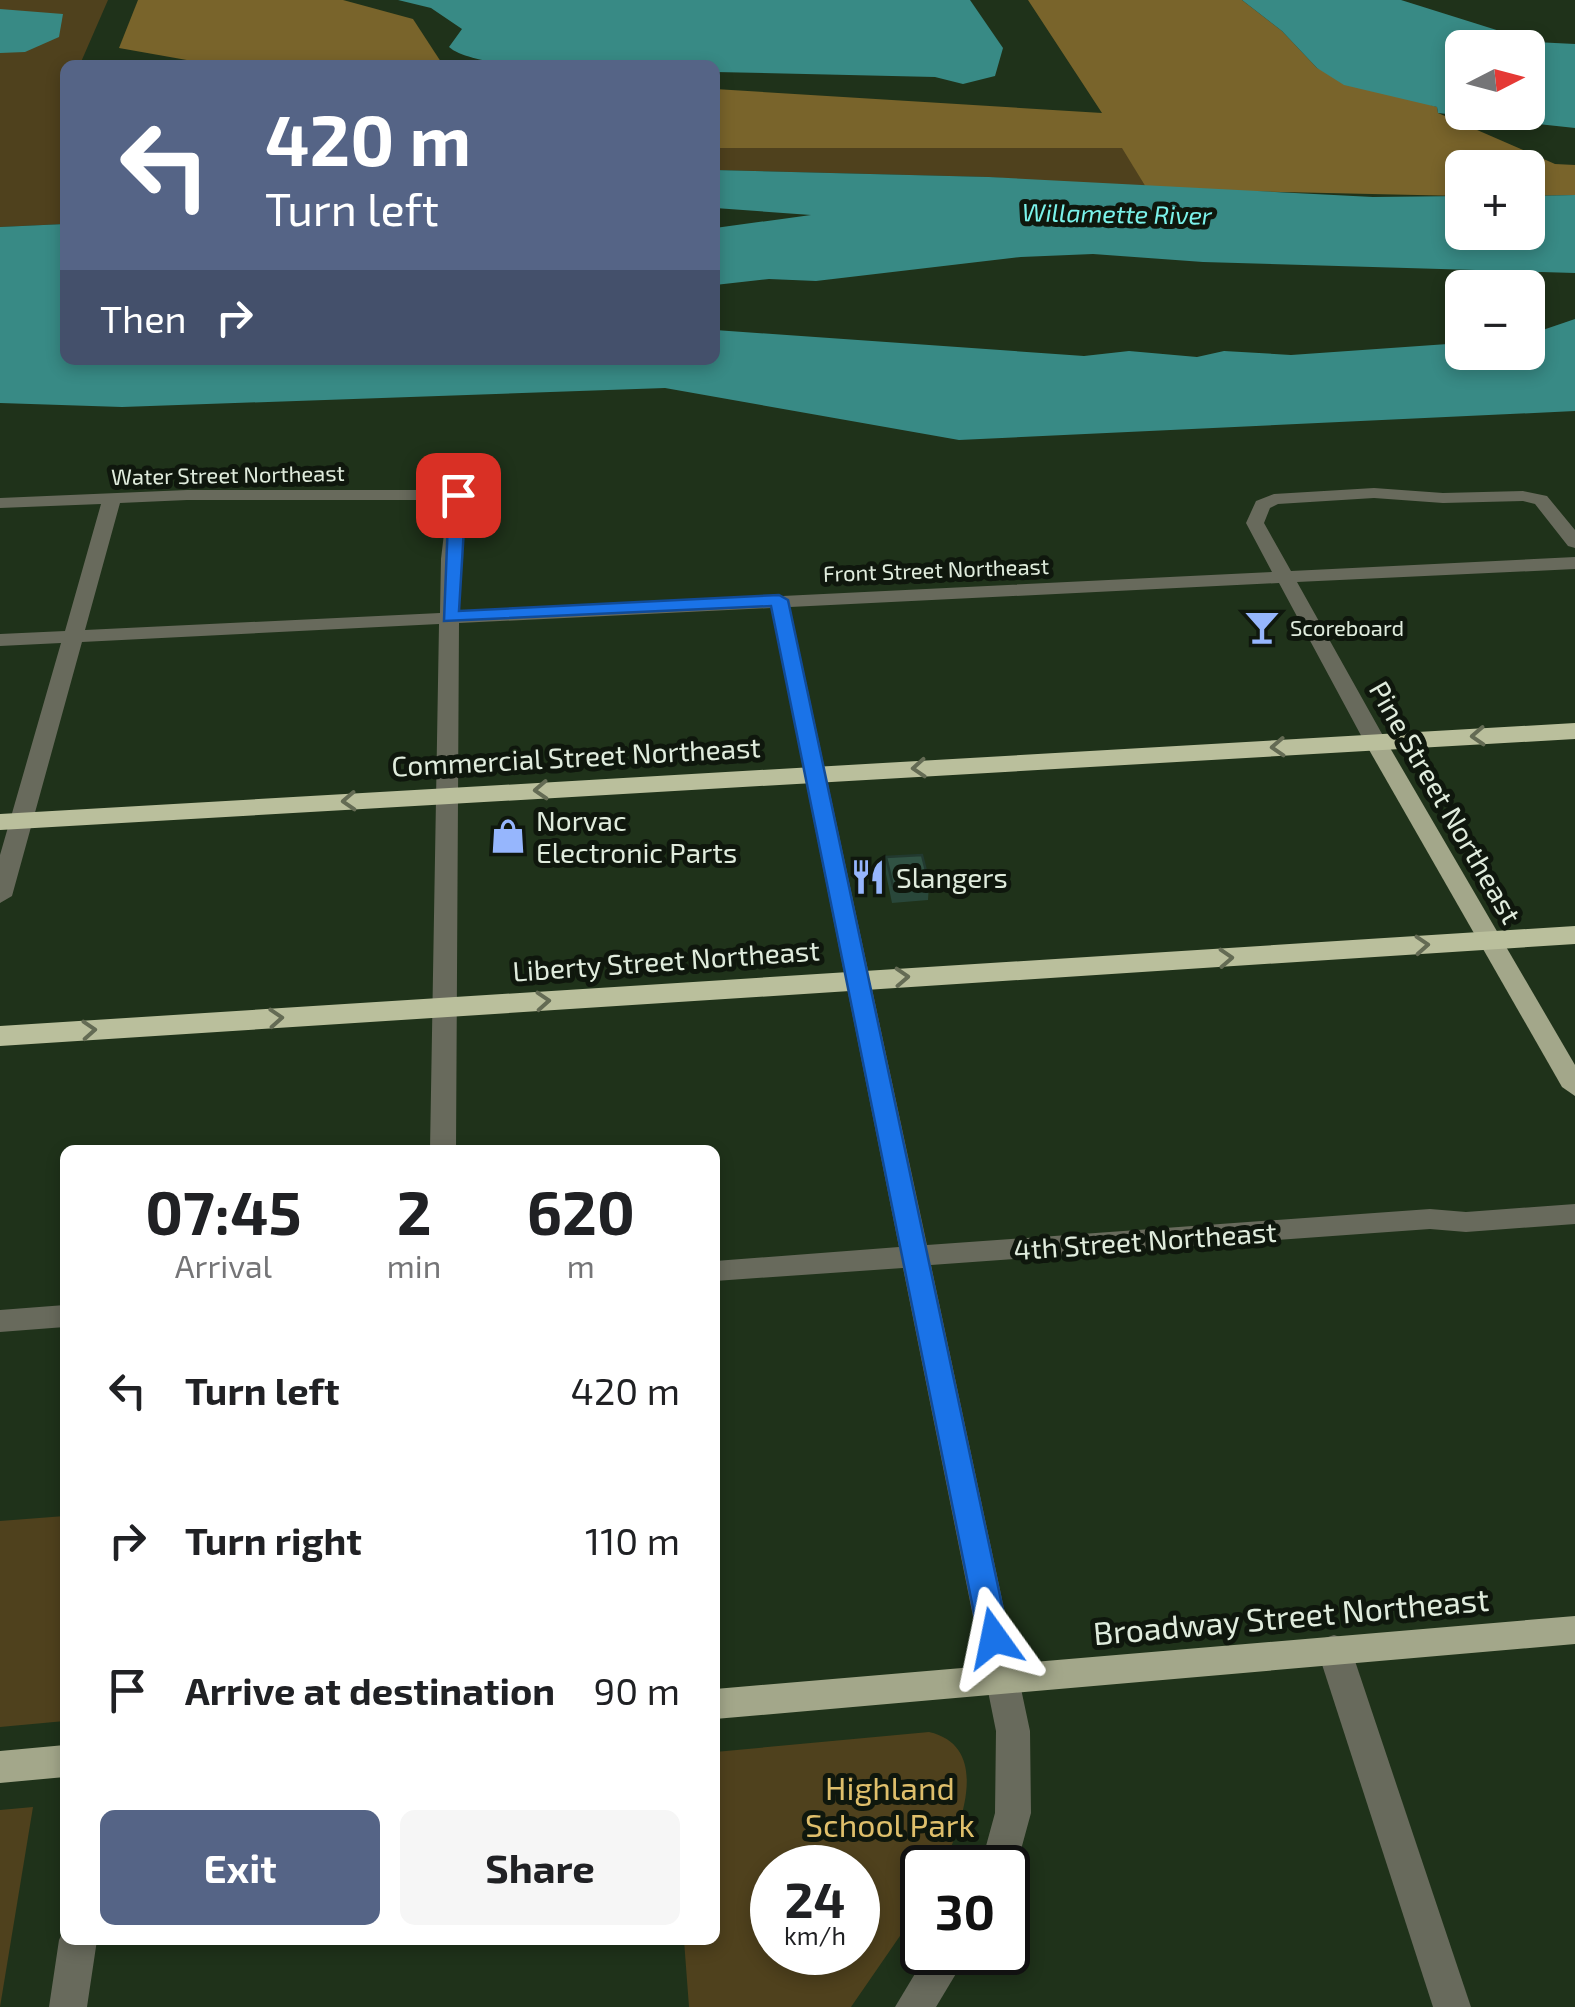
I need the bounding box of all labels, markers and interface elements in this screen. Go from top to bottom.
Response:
north arrow [1445,30,1545,130]
map controls [1445,30,1545,370]
text: 420 m [265,96,471,180]
icon: left [100,100,230,230]
button: + [1445,150,1545,250]
text: Turn left [265,181,439,235]
water label: Willamette River [1022,196,1213,230]
button: − [1445,270,1545,370]
icon: right [207,290,262,345]
text: Then [100,295,187,341]
pin [416,453,501,538]
street label: Water Street Northeast [111,459,345,489]
icon: arrive [431,468,486,523]
street label: Front Street Northeast [823,552,1049,586]
bar icon: Scoreboard [1243,608,1281,646]
place label: Scoreboard [1290,614,1404,640]
street label: Pine Street Northeast [1363,675,1529,929]
one-way arrow [1469,725,1485,746]
street label: Commercial Street Northeast [390,729,762,783]
one-way arrow [1269,736,1285,757]
one-way arrow [910,757,926,779]
one-way arrow [532,779,548,800]
one-way arrow [340,790,356,811]
place label: Norvac Electronic Parts [536,803,737,869]
shop icon: Norvac Electronic Parts [489,817,527,855]
restaurant icon: Slangers [849,858,887,896]
place label: Slangers [896,860,1008,894]
street label: Liberty Street Northeast [511,932,821,988]
one-way arrow [1414,935,1430,956]
one-way arrow [1219,948,1235,969]
one-way arrow [894,967,910,988]
one-way arrow [535,991,551,1012]
one-way arrow [268,1008,284,1029]
one-way arrow [82,1020,98,1041]
text: 07:45 [145,1175,302,1247]
text: 2 [397,1175,432,1247]
text: 620 [527,1175,635,1247]
street label: 4th Street Northeast [1012,1214,1278,1266]
text: Arrival [175,1246,272,1284]
text: min [387,1246,441,1284]
text: m [567,1246,595,1284]
icon: left [100,1363,155,1418]
text: Turn left [185,1367,340,1413]
text: 420 m [571,1367,680,1413]
icon: right [100,1513,155,1568]
text: Turn right [185,1517,362,1563]
text: 110 m [585,1517,680,1563]
street label: Broadway Street Northeast [1092,1579,1490,1651]
position arrow [942,1586,1046,1690]
icon: arrive [100,1663,155,1718]
text: Arrive at destination [185,1667,555,1713]
text: 90 m [594,1667,680,1713]
park label: Highland School Park [805,1768,975,1843]
button: Exit [100,1810,380,1925]
button: Share [400,1810,680,1925]
speed limit sign: 30 [900,1845,1030,1975]
text: 24 [785,1868,845,1928]
text: km/h [784,1920,846,1950]

